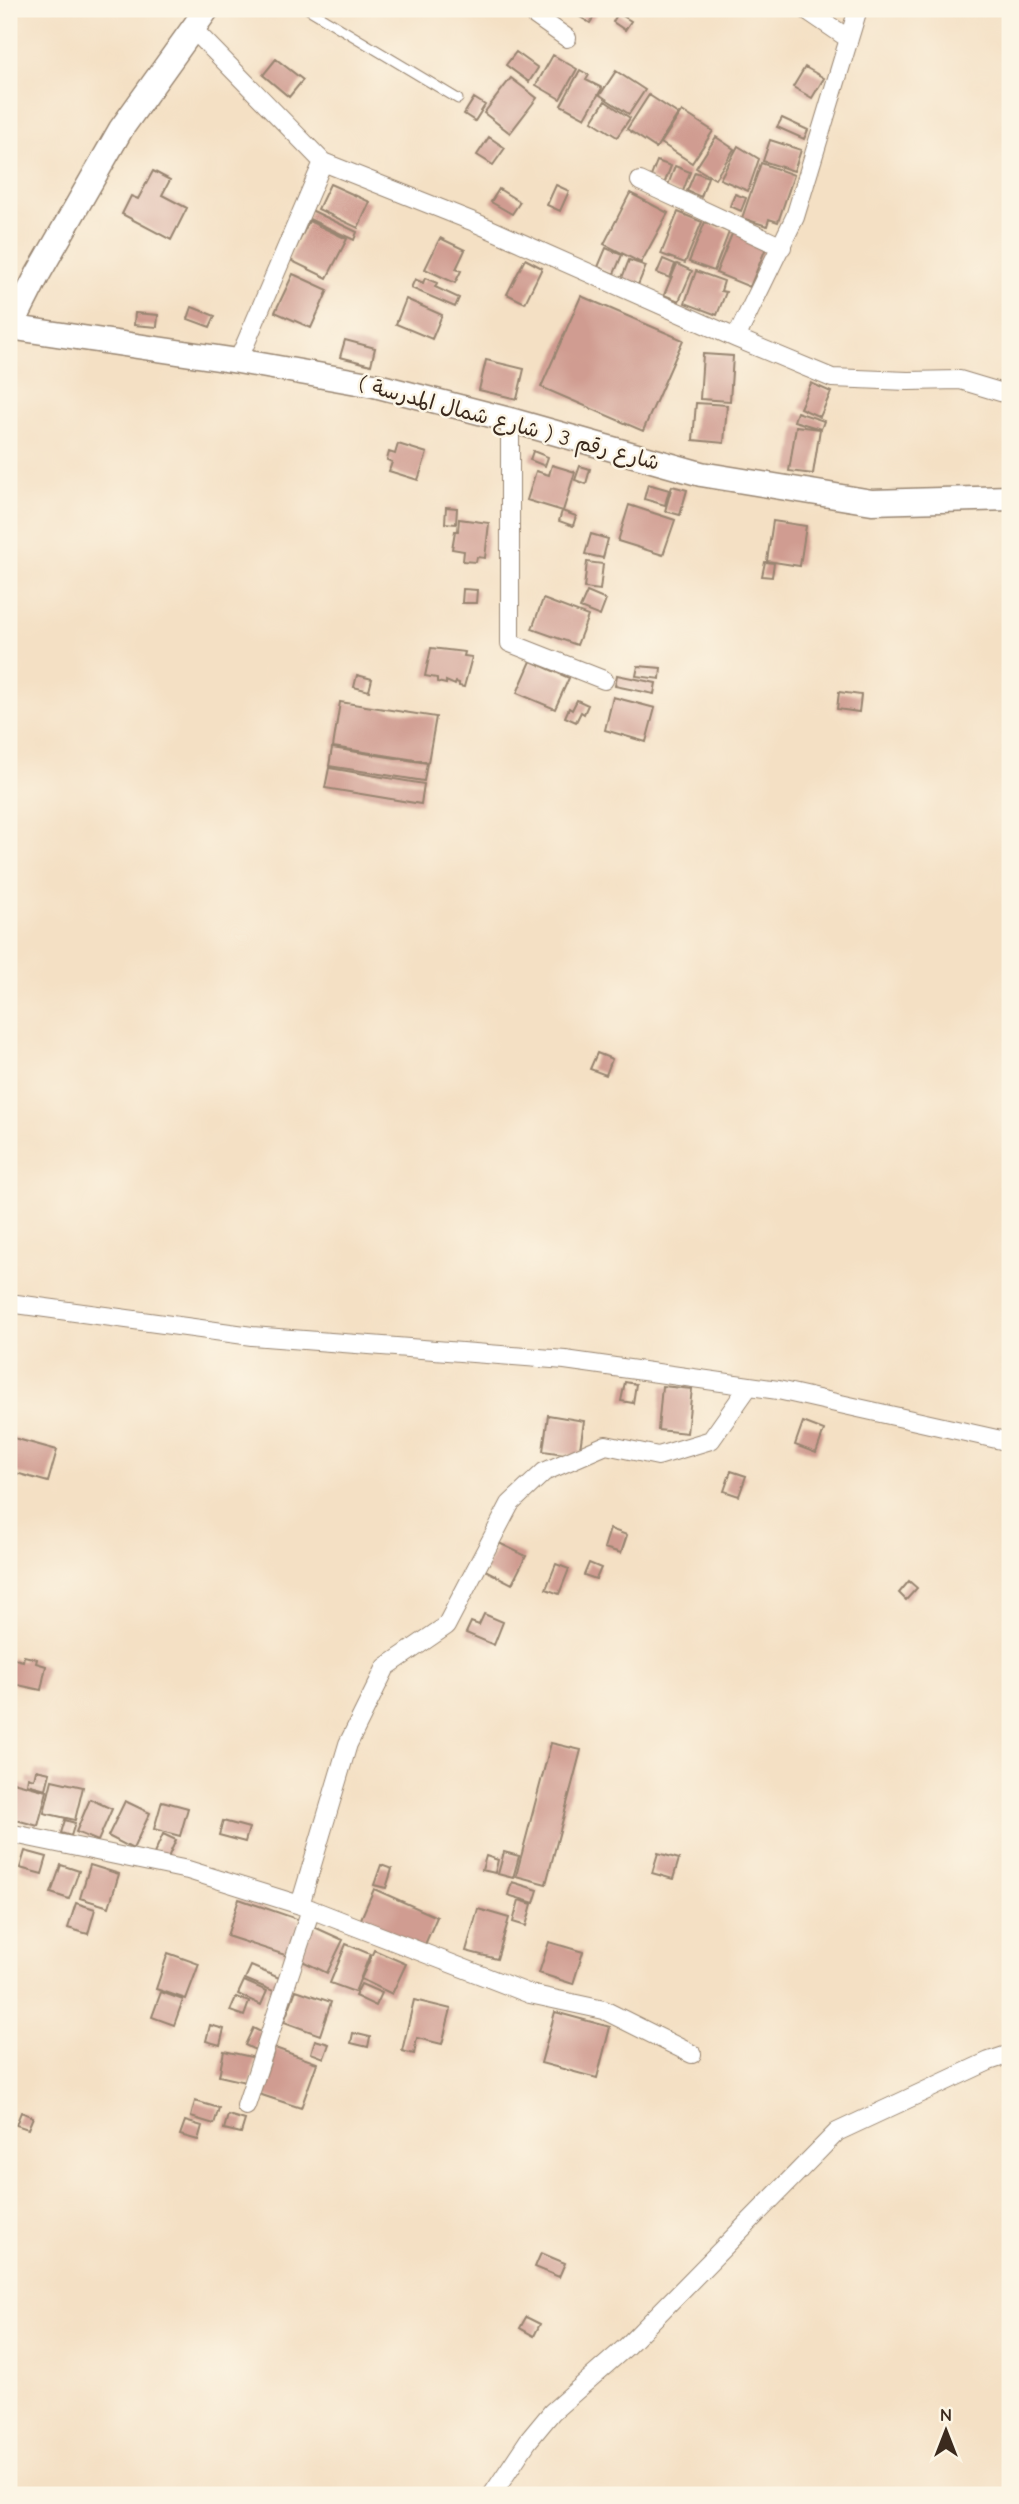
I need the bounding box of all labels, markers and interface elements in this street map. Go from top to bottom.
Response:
street label: شارع رقم 3 ( شارع شمال المدرسة ) [355,371,662,479]
north arrow [911,2396,981,2466]
text: N [940,2404,952,2426]

